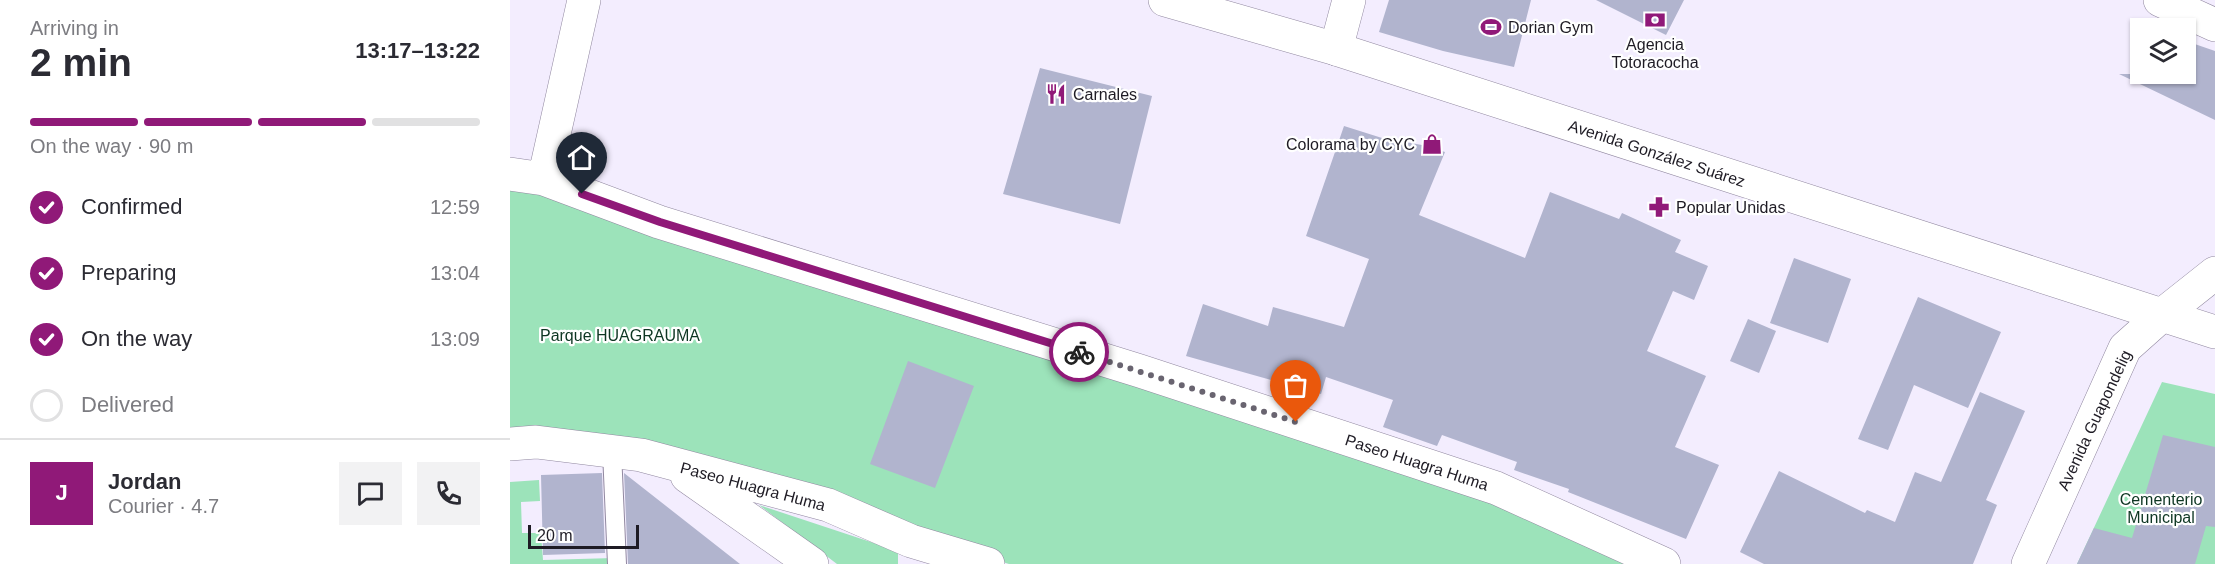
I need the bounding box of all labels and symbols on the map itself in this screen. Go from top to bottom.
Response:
bank icon: Agencia Totoracocha [1643,8,1667,32]
sports icon: Dorian Gym [1479,15,1503,39]
place label: Dorian Gym [1508,19,1593,36]
place label: Agencia Totoracocha [1611,36,1699,71]
restaurant icon: Carnales [1044,82,1068,106]
place label: Carnales [1073,86,1137,103]
street label: Avenida González Suárez [1566,117,1747,190]
pin [556,132,607,194]
shop icon: Colorama by CYC [1420,132,1444,156]
place label: Colorama by CYC [1286,136,1415,153]
pharmacy icon: Popular Unidas [1647,195,1671,219]
place label: Popular Unidas [1676,199,1785,216]
courier [1049,322,1109,382]
park label: Parque HUAGRAUMA [540,327,700,344]
street label: Avenida Guapondelig [2054,347,2134,493]
pin [1270,360,1321,422]
street label: Paseo Huagra Huma [1343,431,1491,494]
street label: Paseo Huagra Huma [679,459,827,514]
park label: Cementerio Municipal [2120,491,2202,526]
scale bar [528,522,639,550]

